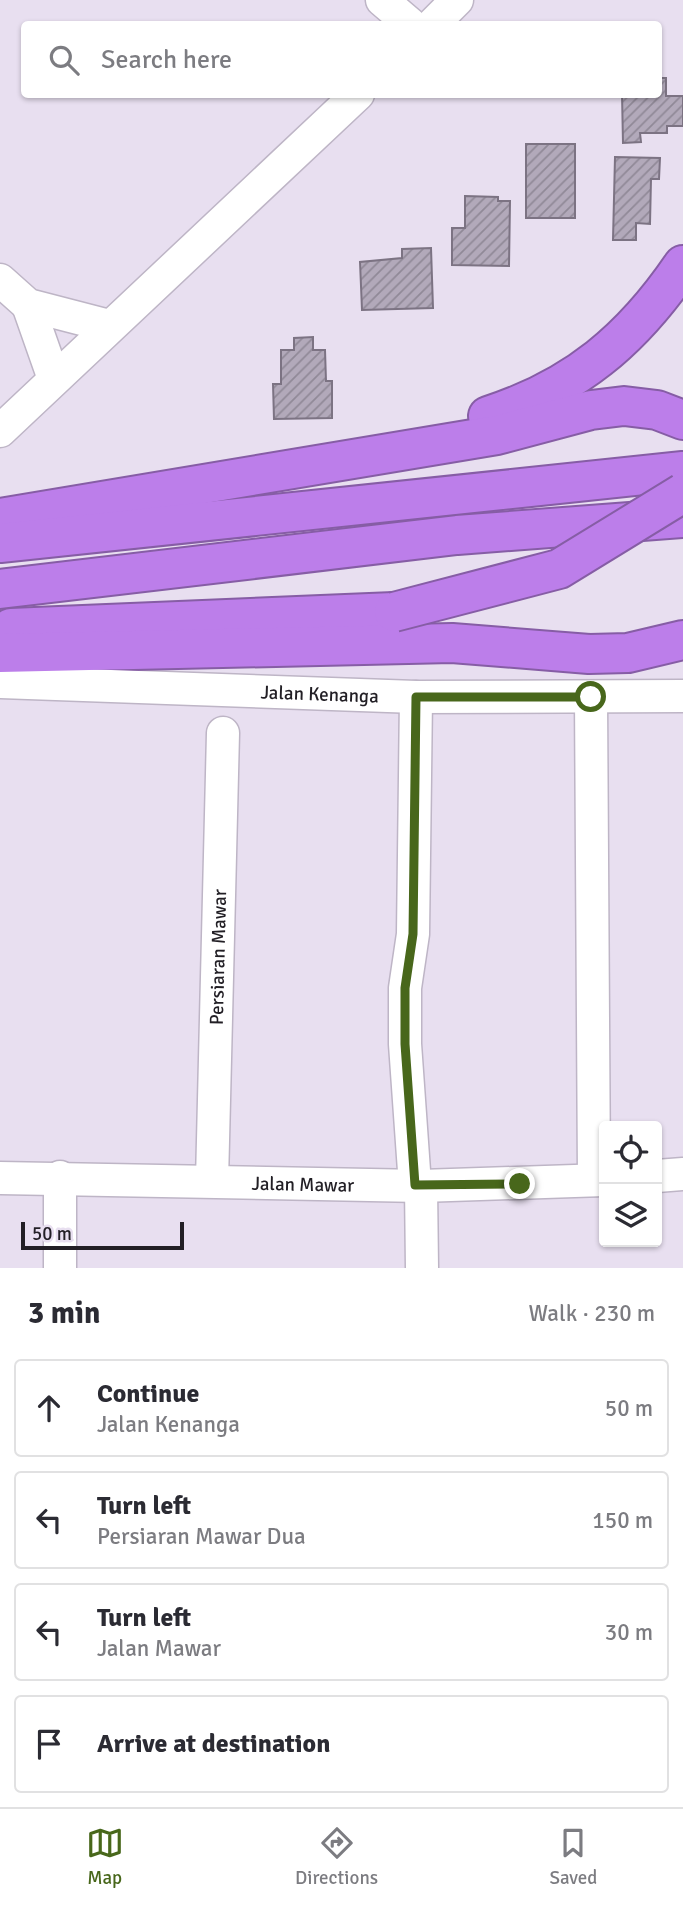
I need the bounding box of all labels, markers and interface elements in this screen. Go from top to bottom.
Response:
search box [21,21,662,98]
icon: search [45,41,83,79]
text: Search here [101,44,232,76]
street label: Jalan Kenanga [260,680,379,709]
route start [575,681,606,712]
street label: Persiaran Mawar [205,889,232,1025]
map controls [599,1121,662,1247]
button: locate [599,1121,662,1184]
route end [504,1168,535,1199]
street label: Jalan Mawar [251,1172,354,1198]
button: layers [599,1184,662,1247]
scale bar [21,1219,184,1251]
text: 50 m [32,1222,72,1246]
text: 3 min [28,1295,100,1332]
text: Walk · 230 m [529,1299,655,1328]
text: Continue [97,1378,199,1410]
icon: ahead [30,1389,68,1427]
text: 50 m [605,1394,653,1423]
text: Jalan Kenanga [97,1410,240,1439]
text: Turn left [97,1490,191,1522]
icon: left [30,1501,68,1539]
text: 150 m [592,1506,653,1535]
text: Persiaran Mawar Dua [97,1522,306,1551]
text: Turn left [97,1602,191,1634]
icon: left [30,1613,68,1651]
text: 30 m [605,1618,653,1647]
text: Jalan Mawar [97,1634,221,1663]
icon: arrive [30,1725,68,1763]
text: Arrive at destination [97,1728,330,1760]
tab: Map [86,1824,124,1890]
tab: Directions [295,1824,378,1890]
tab: Saved [549,1824,597,1890]

